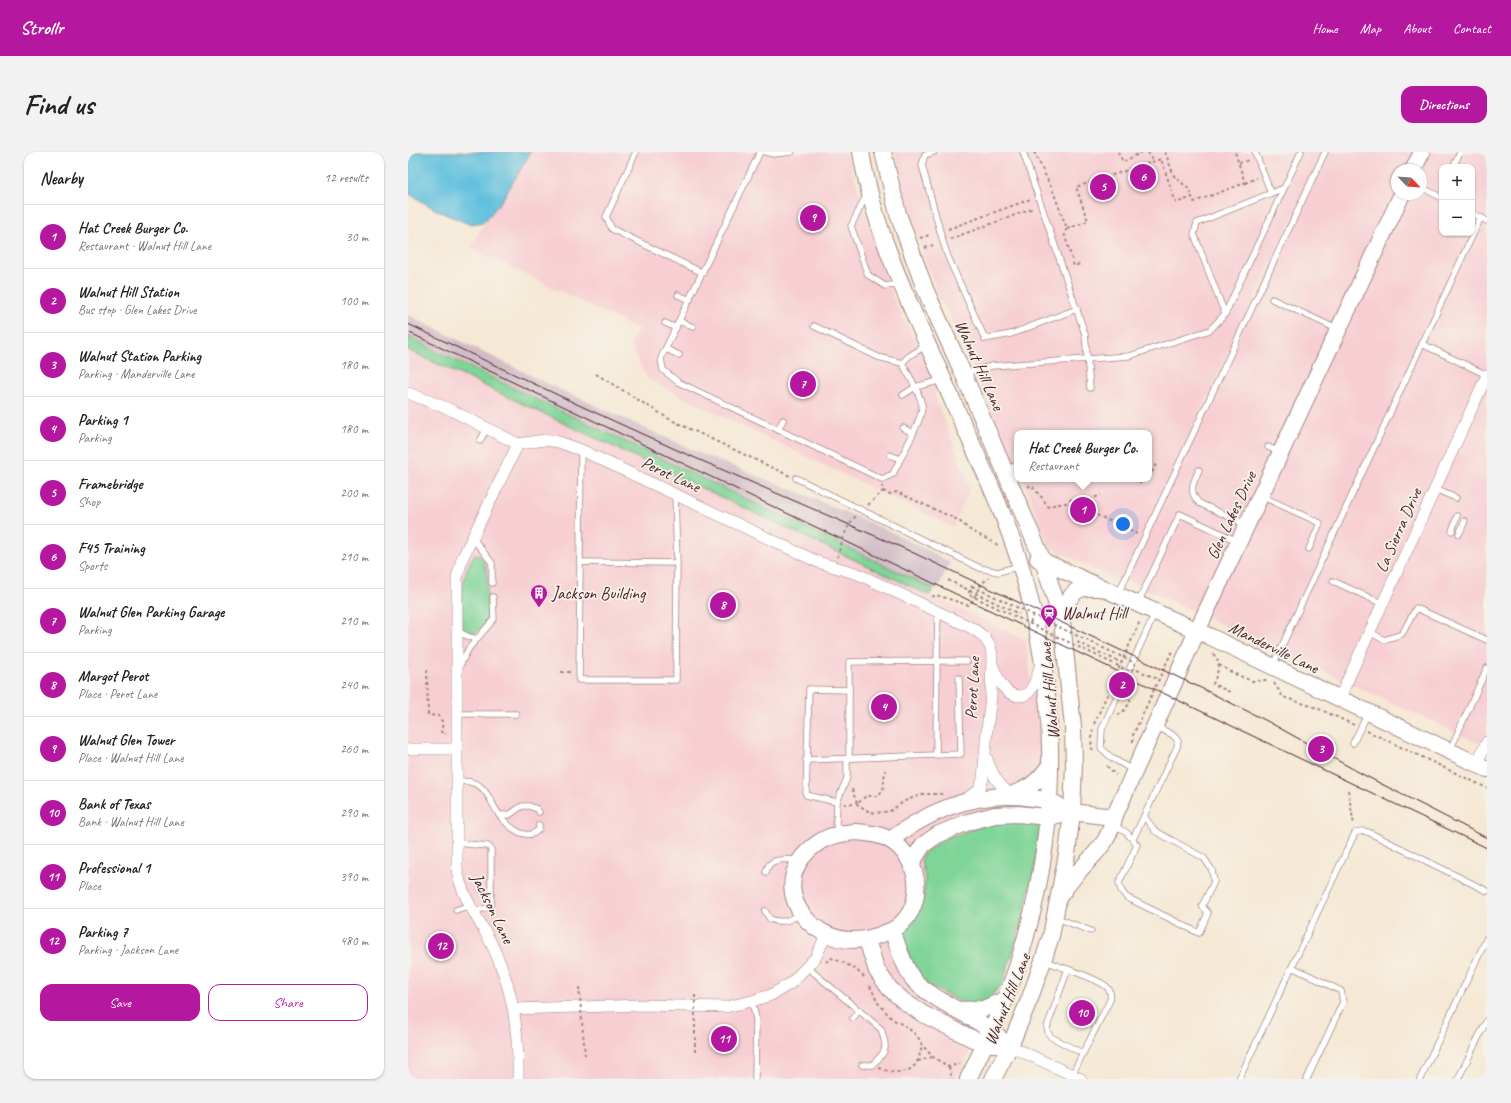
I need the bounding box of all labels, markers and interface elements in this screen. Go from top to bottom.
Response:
text: Strollr [20,16,63,40]
text: Home [1312,20,1338,37]
text: Map [1360,20,1381,37]
text: About [1403,20,1431,37]
text: Contact [1453,20,1491,37]
button: Directions [1401,86,1487,123]
text: Find us [24,87,94,122]
pin: 6 [1130,162,1156,192]
north arrow [1391,164,1427,200]
map controls [1439,164,1475,236]
button: + [1439,164,1475,200]
text: Nearby [40,168,83,189]
text: 12 results [324,170,368,186]
pin: 5 [1090,172,1116,202]
button: − [1439,200,1475,236]
pin: 9 [800,203,826,233]
text: Hat Creek Burger Co. [78,219,188,238]
text: 1 [50,229,56,245]
text: 30 m [346,229,368,245]
text: Restaurant · Walnut Hill Lane [78,238,211,254]
text: Walnut Hill Station [78,283,179,302]
text: 2 [50,293,56,309]
text: 100 m [340,293,368,309]
text: Bus stop · Glen Lakes Drive [78,302,196,318]
street label: Walnut Hill Lane [950,317,1009,415]
text: Walnut Station Parking [78,347,201,366]
text: 3 [50,357,56,373]
text: 180 m [340,357,368,373]
text: Parking · Manderville Lane [78,366,194,382]
pin: 7 [790,369,816,399]
text: Parking 1 [78,411,128,430]
text: 4 [50,421,56,437]
text: 180 m [340,421,368,437]
text: Parking [78,430,112,446]
popup [1014,430,1152,482]
text: Hat Creek Burger Co. [1028,439,1138,458]
street label: Perot Lane [638,452,705,498]
text: Restaurant [1028,458,1078,474]
street label: Glen Lakes Drive [1202,467,1262,563]
text: Framebridge [78,475,143,494]
street label: La Sierra Drive [1371,484,1427,575]
text: 5 [50,485,56,501]
text: 200 m [340,485,368,501]
text: Shop [78,494,100,510]
pin: 1 [1070,495,1096,525]
your location [1113,514,1133,534]
text: F45 Training [78,539,145,558]
text: 6 [50,549,56,565]
text: 210 m [340,549,368,565]
text: Sports [78,558,107,574]
building icon: Jackson Building [529,583,549,608]
place label: Jackson Building [551,583,647,604]
pin: 8 [710,590,736,620]
text: Walnut Glen Parking Garage [78,603,224,622]
station icon: Walnut Hill [1039,603,1059,628]
place label: Walnut Hill [1062,603,1130,624]
text: 7 [50,613,56,629]
text: 210 m [340,613,368,629]
street label: Manderville Lane [1226,617,1323,679]
text: Parking [78,622,112,638]
street label: Walnut Hill Lane [1035,640,1064,740]
street label: Perot Lane [960,655,985,720]
text: Margot Perot [78,667,148,686]
pin: 2 [1109,670,1135,700]
text: 8 [50,677,56,693]
text: 240 m [340,677,368,693]
text: Place · Perot Lane [78,686,157,702]
pin: 4 [871,692,897,722]
text: Walnut Glen Tower [78,731,174,750]
pin: 3 [1308,734,1334,764]
text: 9 [50,741,56,757]
text: 260 m [340,741,368,757]
text: Place · Walnut Hill Lane [78,750,183,766]
text: Bank of Texas [78,795,150,814]
text: 10 [47,805,59,821]
text: 290 m [340,805,368,821]
text: Bank · Walnut Hill Lane [78,814,184,830]
text: Professional 1 [78,859,150,878]
text: 11 [47,869,59,885]
text: 390 m [340,869,368,885]
street label: Jackson Lane [466,869,519,948]
text: Place [78,878,101,894]
text: Parking 7 [78,923,128,942]
pin: 12 [428,931,454,961]
text: 12 [47,933,59,949]
text: 480 m [340,933,368,949]
text: Parking · Jackson Lane [78,942,178,958]
street label: Walnut Hill Lane [980,949,1036,1048]
button: Save [40,984,200,1021]
button: Share [208,984,368,1021]
pin: 10 [1069,998,1095,1028]
pin: 11 [711,1024,737,1054]

